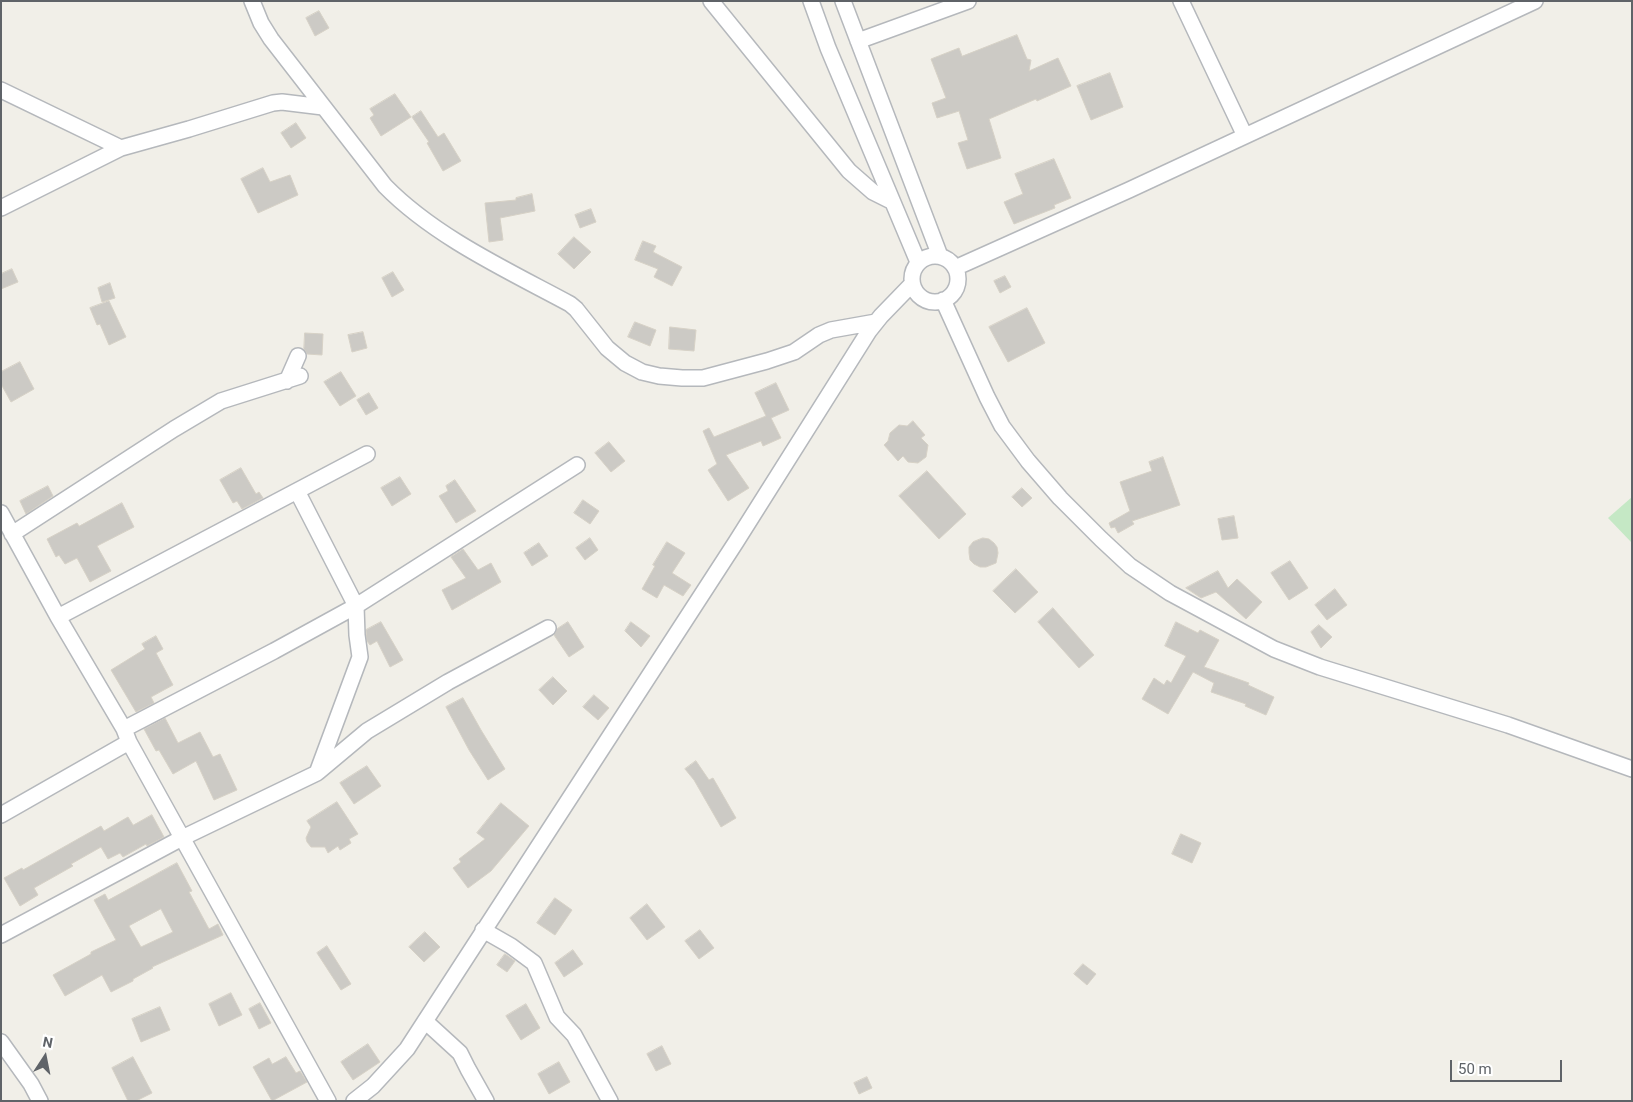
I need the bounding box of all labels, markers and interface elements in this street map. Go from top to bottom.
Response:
north arrow [20,1032,70,1082]
text: N [41,1033,54,1051]
scale bar [1453,1050,1566,1082]
text: 50 m [1458,1060,1492,1078]

